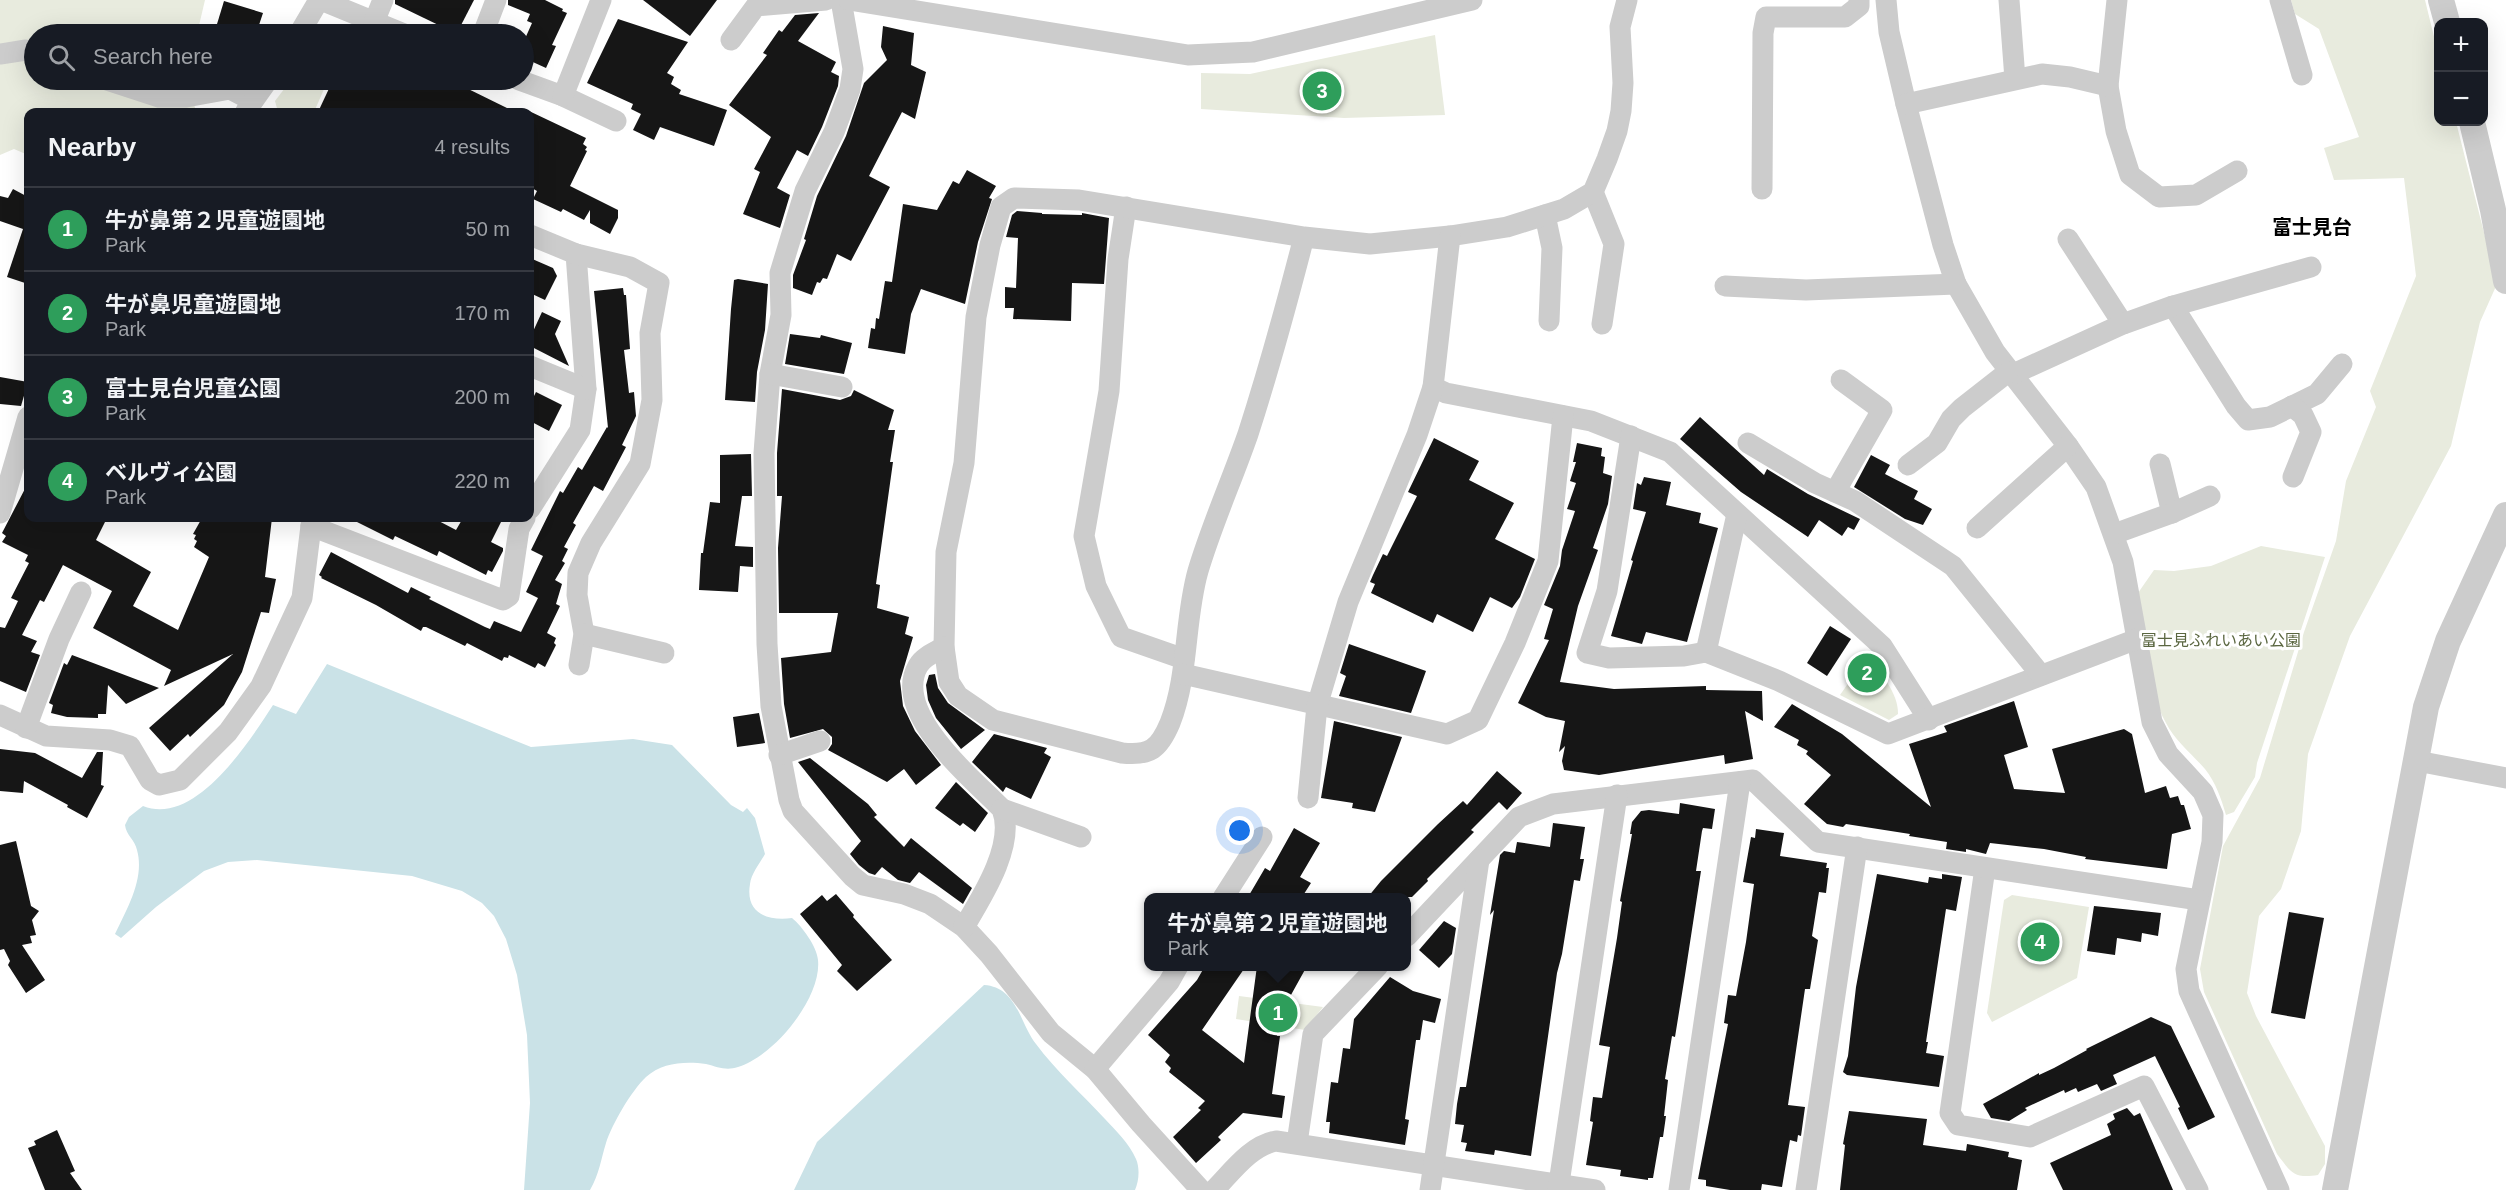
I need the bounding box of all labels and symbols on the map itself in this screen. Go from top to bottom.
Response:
pin: 3 [1302,68,1342,113]
district label: 富士見台 [2272,216,2352,238]
park label: 富士見ふれいあい公園 [2141,632,2301,649]
pin: 2 [1848,650,1886,696]
your location [1225,816,1254,845]
pin: 4 [2020,920,2060,964]
pin: 1 [1258,990,1298,1036]

